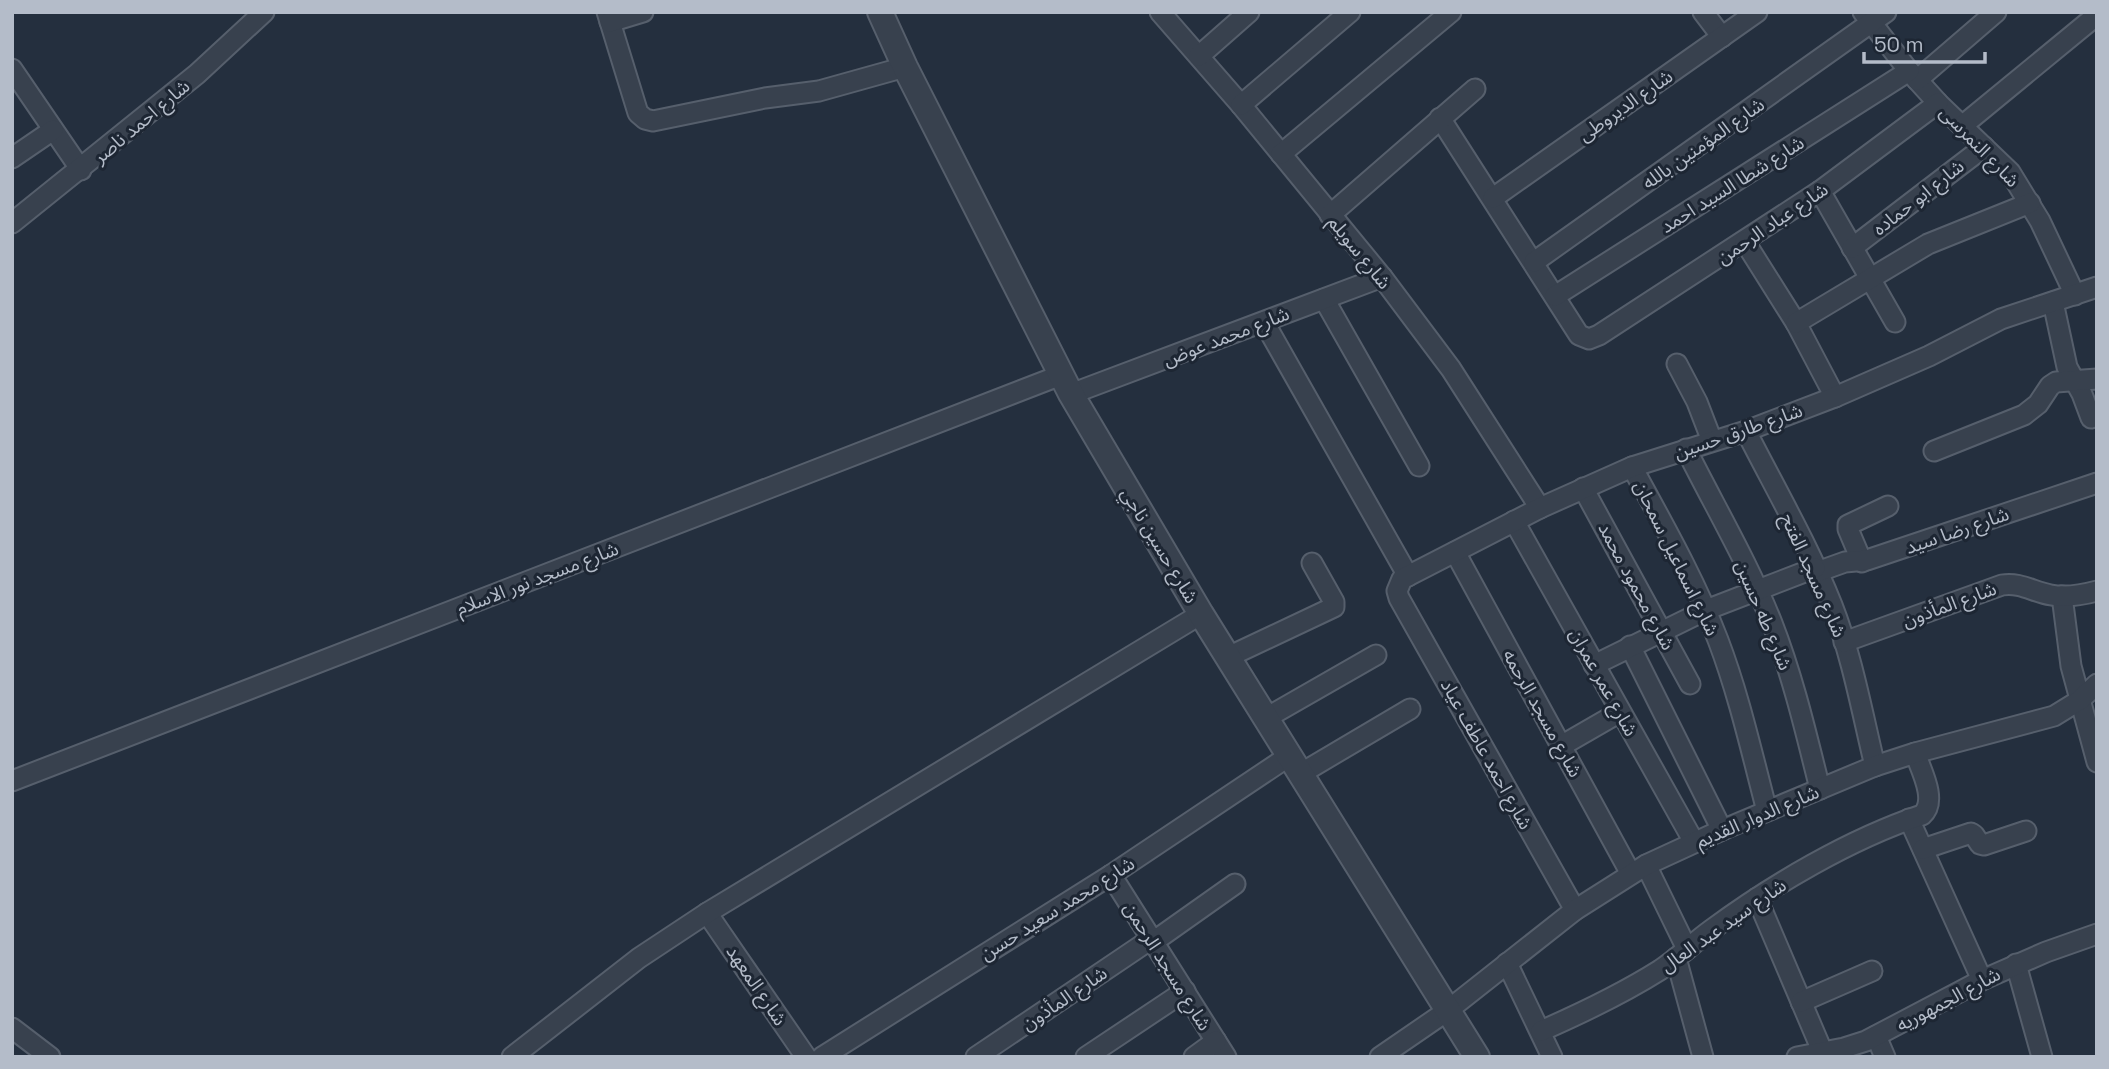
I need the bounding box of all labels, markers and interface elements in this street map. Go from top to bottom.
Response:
scale bar [1864,21,1985,65]
text: 50 m [1874,31,1924,58]
street label: شارع الديروطى [1573,64,1678,148]
street label: شارع احمد ناصر [87,74,196,171]
street label: شارع المؤمنين بالله [1637,92,1770,196]
street label: شارع النمرسى [1934,100,2025,193]
street label: شارع شطا السيد احمد [1656,130,1809,240]
street label: شارع ابو حماده [1867,154,1970,242]
street label: شارع عباد الرحمن [1712,177,1834,271]
street label: شارع سويلم [1321,210,1397,296]
street label: شارع محمد عوض [1159,301,1293,373]
street label: شارع طارق حسين [1670,398,1806,466]
street label: شارع اسماعيل سمحان [1627,476,1725,640]
street label: شارع حسين ناجي [1113,483,1204,609]
street label: شارع رضا سيد [1902,501,2013,561]
street label: شارع مسجد الفتح [1773,509,1852,642]
street label: شارع محمود محمد [1592,518,1681,655]
street label: شارع مسجد نور الاسلام [452,536,623,623]
street label: شارع طه حسين [1728,556,1798,674]
street label: شارع المأذون [1899,576,2000,634]
street label: شارع عمر عمران [1563,624,1644,741]
street label: شارع مسجد الرحمه [1496,645,1588,782]
street label: شارع احمد عاطف عياد [1434,674,1538,834]
street label: شارع الدوار القديم [1692,779,1823,856]
street label: شارع محمد سعيد حسن [975,851,1140,967]
street label: شارع سيد عبد العال [1655,873,1792,979]
street label: شارع مسجد الرحمن [1117,897,1217,1036]
street label: شارع المعهد [720,940,793,1031]
street label: شارع المأذون [1016,961,1113,1037]
street label: شارع الجمهوريه [1892,962,2005,1038]

